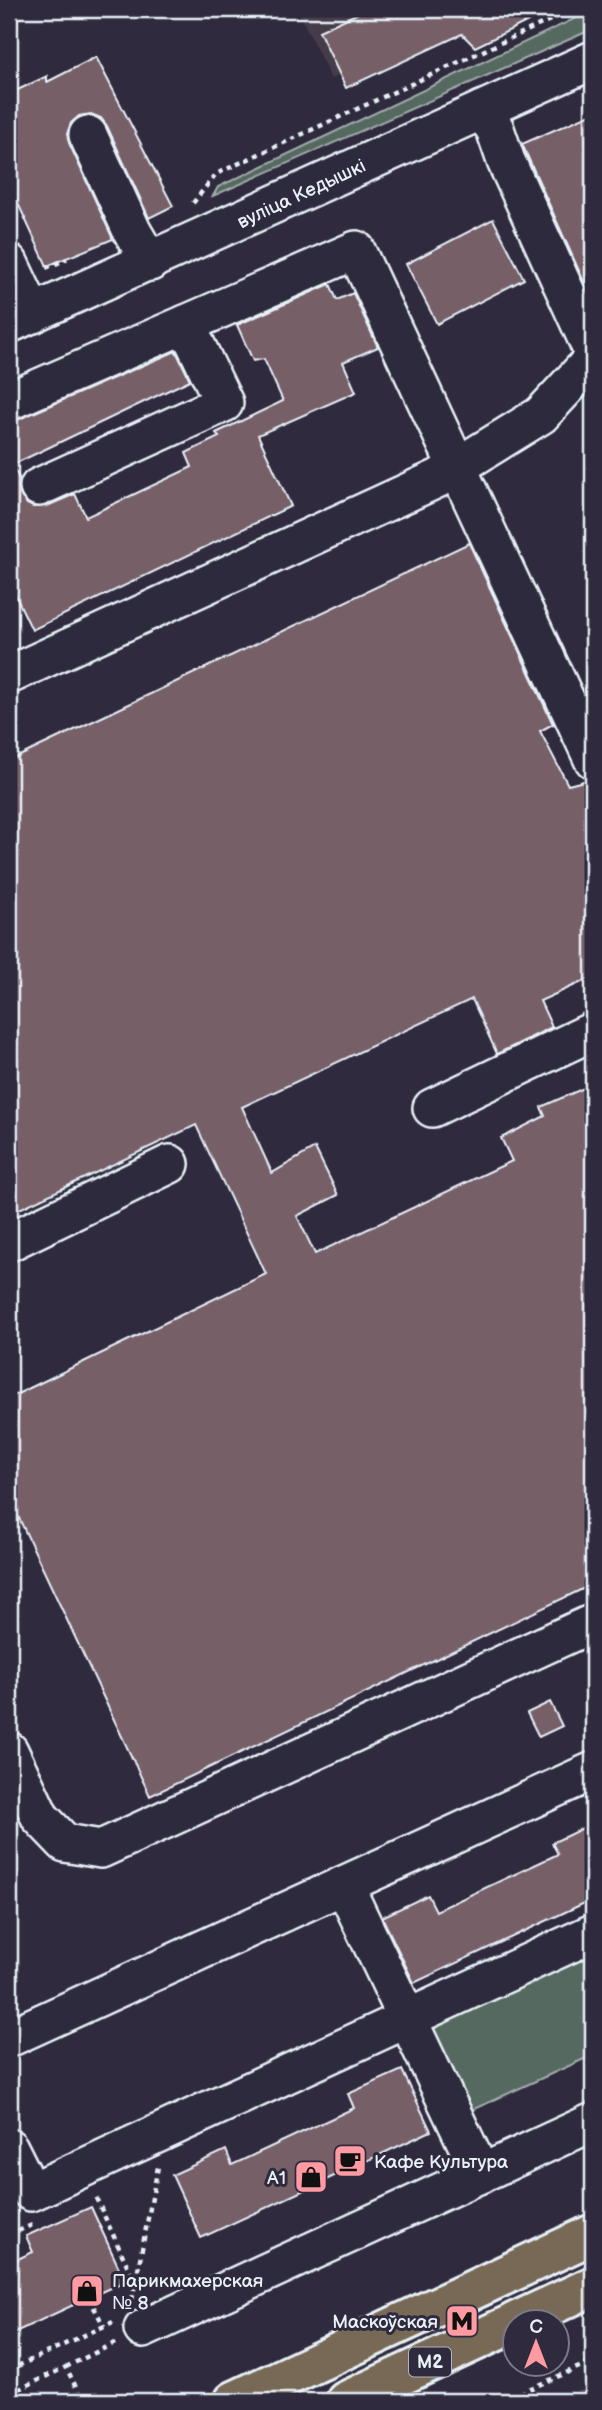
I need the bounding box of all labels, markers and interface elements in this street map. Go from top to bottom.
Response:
street label: вуліца Кедышкі [234,155,370,234]
cafe icon: Кафе Культура [331,2142,369,2180]
place label: Кафе Культура [374,2151,508,2174]
shop icon: A1 [292,2158,330,2196]
place label: A1 [267,2167,286,2190]
place label: Парикмахерская № 8 [112,2270,263,2315]
shop icon: Парикмахерская № 8 [68,2272,106,2310]
metro station icon: Маскоўская [443,2302,481,2340]
north arrow [500,2308,570,2378]
place label: Маскоўская [332,2311,438,2334]
text: С [529,2316,543,2339]
road number: М2 [409,2348,451,2376]

